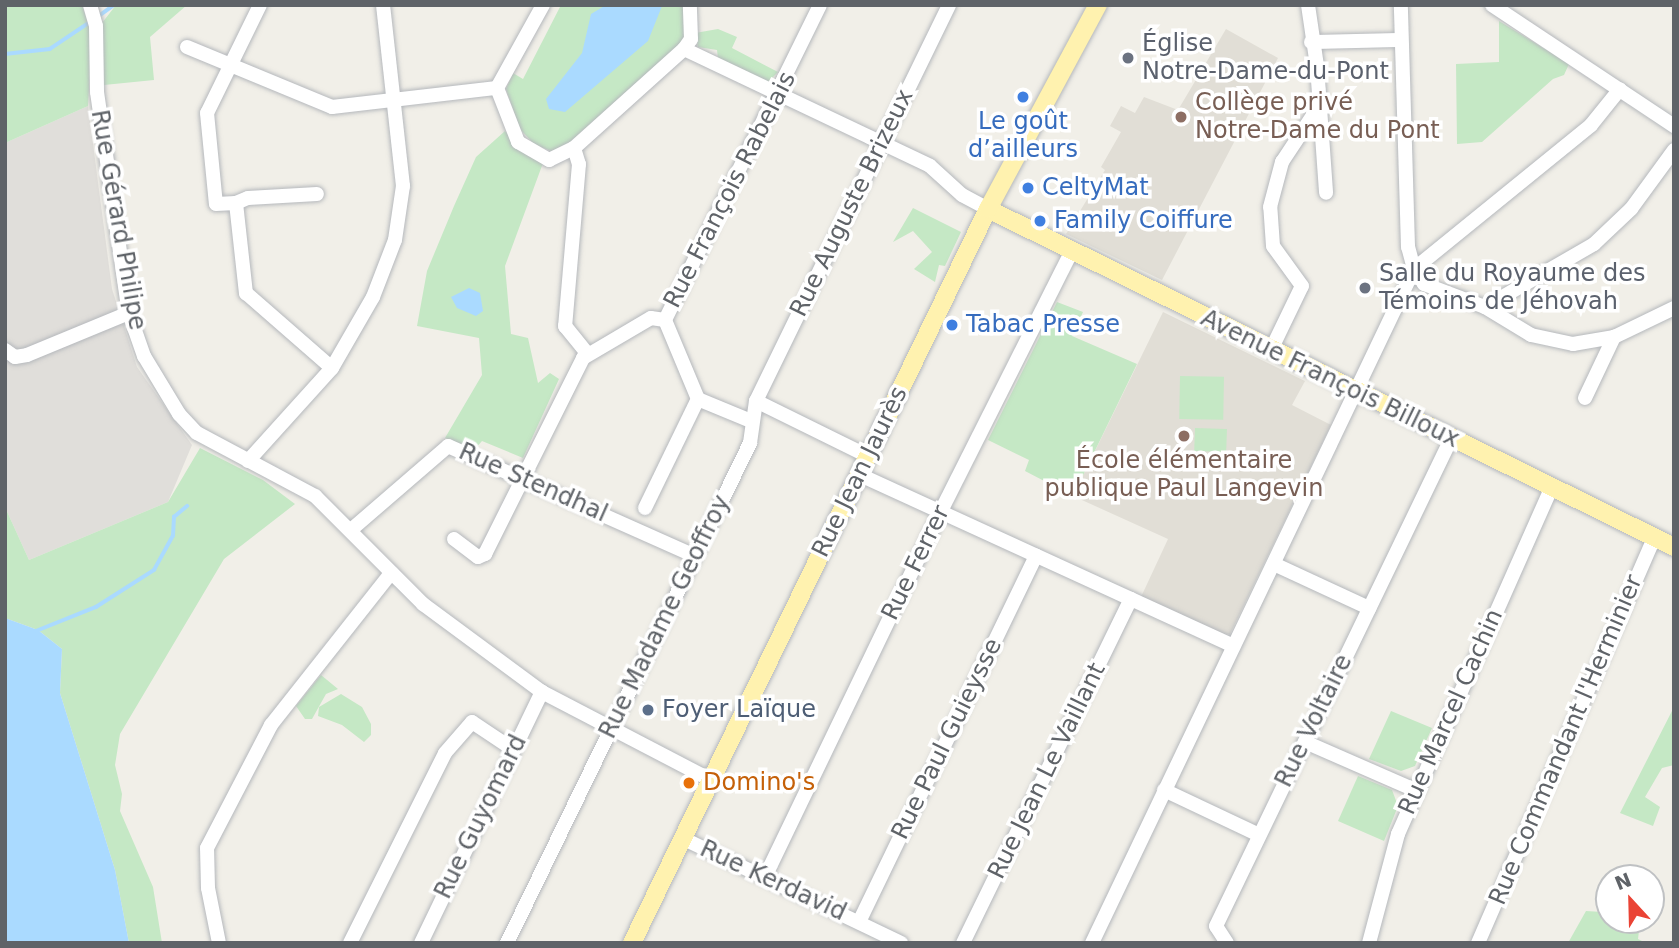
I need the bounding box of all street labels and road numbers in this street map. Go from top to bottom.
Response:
street label: Rue François Rabelais [658,67,802,313]
street label: Rue Auguste Brizeux [784,85,920,321]
street label: Rue Gérard Philipe [84,108,152,332]
street label: Avenue François Billoux [1196,304,1464,454]
street label: Rue Jean Jaurès [806,382,914,562]
street label: Rue Stendhal [454,437,612,529]
street label: Rue Madame Geoffroy [594,491,736,743]
street label: Rue Ferrer [876,501,956,625]
street label: Rue Commandant l'Herminier [1483,571,1649,909]
street label: Rue Marcel Cachin [1393,605,1509,819]
street label: Rue Paul Guieysse [886,634,1008,844]
street label: Rue Voltaire [1269,650,1359,792]
street label: Rue Jean Le Vaillant [982,658,1112,884]
street label: Rue Guyomard [429,730,533,904]
street label: Rue Kerdavid [695,835,851,927]

